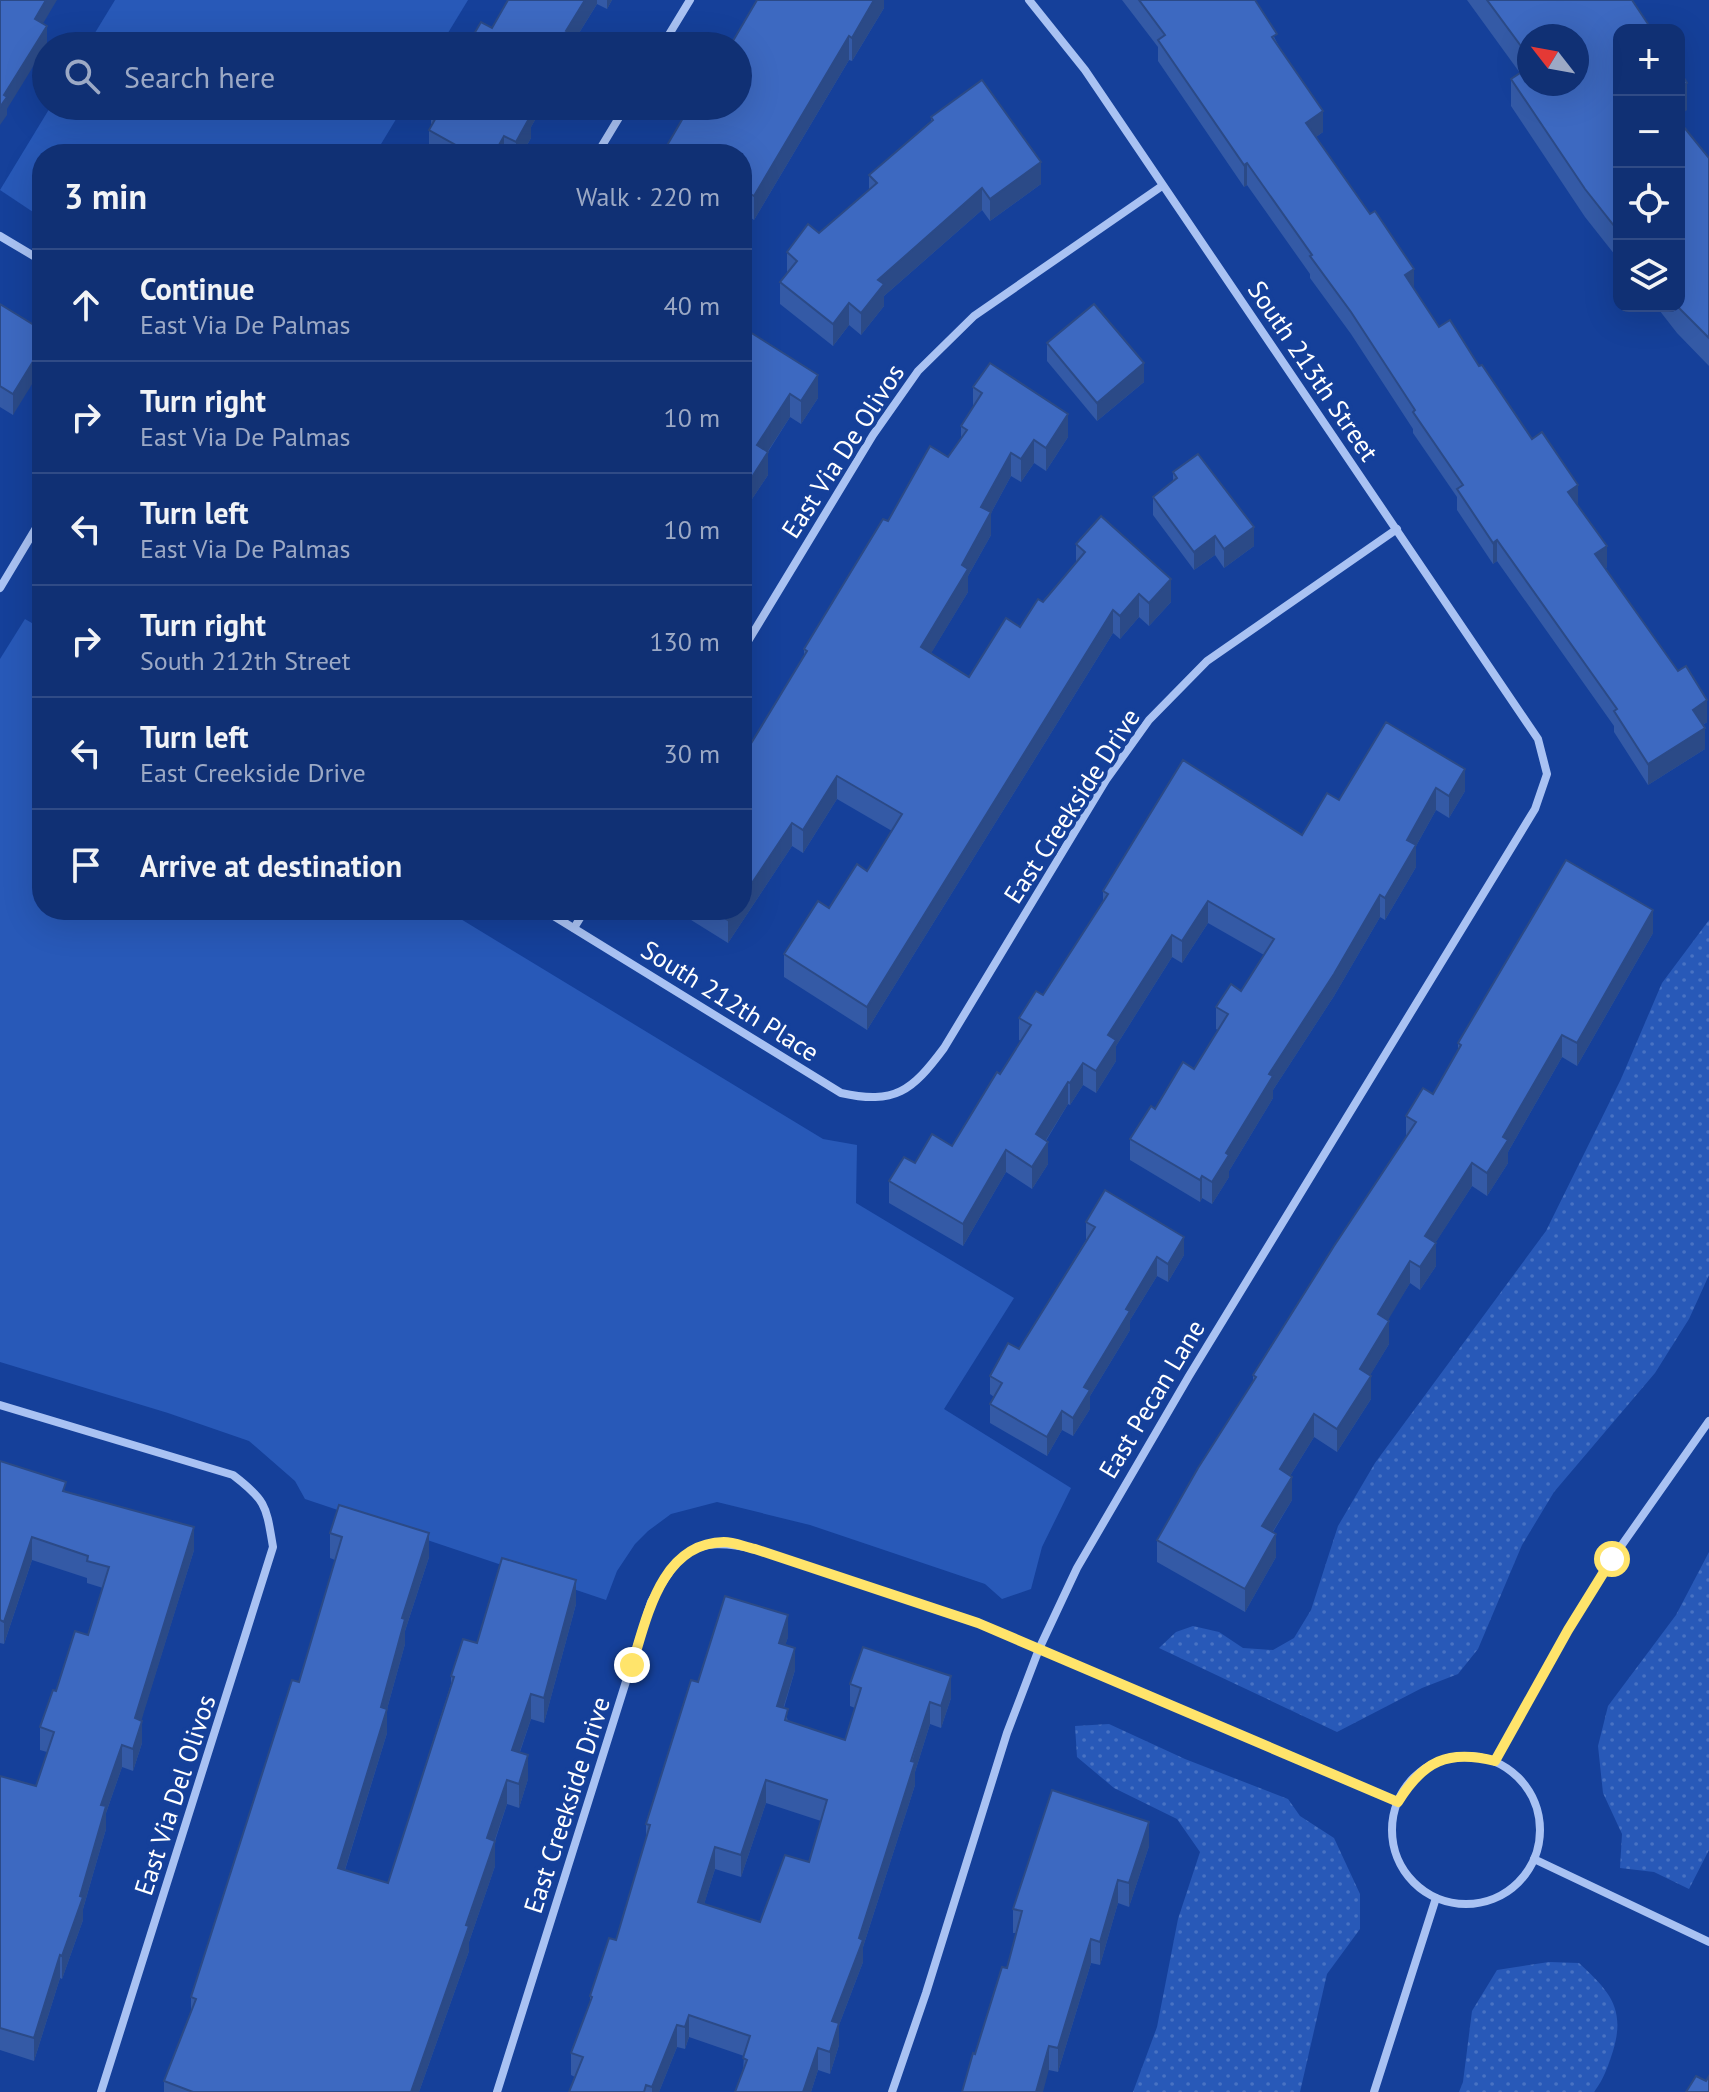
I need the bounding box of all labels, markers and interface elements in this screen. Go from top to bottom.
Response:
north arrow [1517,24,1589,96]
map controls [1613,24,1685,312]
button: + [1613,24,1685,96]
search box [32,32,752,120]
icon: search [60,54,104,98]
text: Search here [124,57,275,96]
button: − [1613,96,1685,168]
button: locate [1613,168,1685,240]
text: 3 min [64,174,147,218]
text: Walk · 220 m [576,180,720,213]
button: layers [1613,240,1685,312]
text: Continue [140,269,254,308]
street label: South 213th Street [1241,274,1386,467]
icon: ahead [64,283,108,327]
text: 40 m [664,289,720,322]
text: East Via De Palmas [140,308,351,341]
street label: East Via De Olivos [774,357,911,544]
text: Turn right [140,381,266,420]
icon: right [64,395,108,439]
text: 10 m [664,401,720,434]
text: East Via De Palmas [140,420,351,453]
text: Turn left [140,493,248,532]
icon: left [64,507,108,551]
text: 10 m [664,513,720,546]
text: East Via De Palmas [140,532,351,565]
text: Turn right [140,605,266,644]
icon: right [64,619,108,663]
text: 130 m [649,625,720,658]
text: South 212th Street [140,644,351,677]
street label: East Creekside Drive [996,702,1147,909]
text: Turn left [140,717,248,756]
icon: left [64,731,108,775]
text: 30 m [664,737,720,770]
text: East Creekside Drive [140,756,366,789]
icon: arrive [64,843,108,887]
text: Arrive at destination [140,846,402,885]
street label: South 212th Place [635,933,825,1069]
street label: East Pecan Lane [1091,1313,1212,1484]
route start [1594,1541,1630,1577]
route end [614,1647,650,1683]
street label: East Via Del Olivos [127,1691,222,1899]
street label: East Creekside Drive [516,1692,617,1917]

